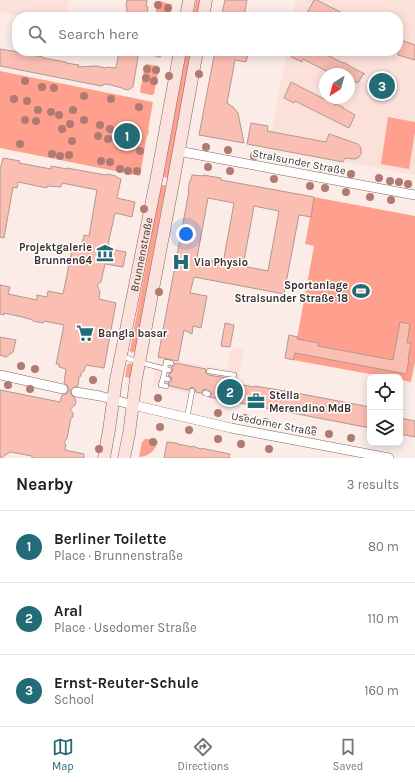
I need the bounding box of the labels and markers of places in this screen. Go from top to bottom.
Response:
pin: 3 [369,71,395,101]
pin: 1 [114,121,140,151]
place label: Projektgalerie Brunnen64 [19,241,92,267]
museum icon: Projektgalerie Brunnen64 [95,243,115,263]
hospital icon: Via Physio [171,252,191,272]
place label: Via Physio [194,256,248,269]
place label: Sportanlage Stralsunder Straße 18 [234,279,348,305]
sports icon: Sportanlage Stralsunder Straße 18 [351,281,371,301]
supermarket icon: Bangla basar [75,323,95,343]
place label: Bangla basar [98,327,168,340]
pin: 2 [217,377,243,407]
place label: Stella Merendino MdB [269,389,351,415]
office icon: Stella Merendino MdB [246,391,266,411]

